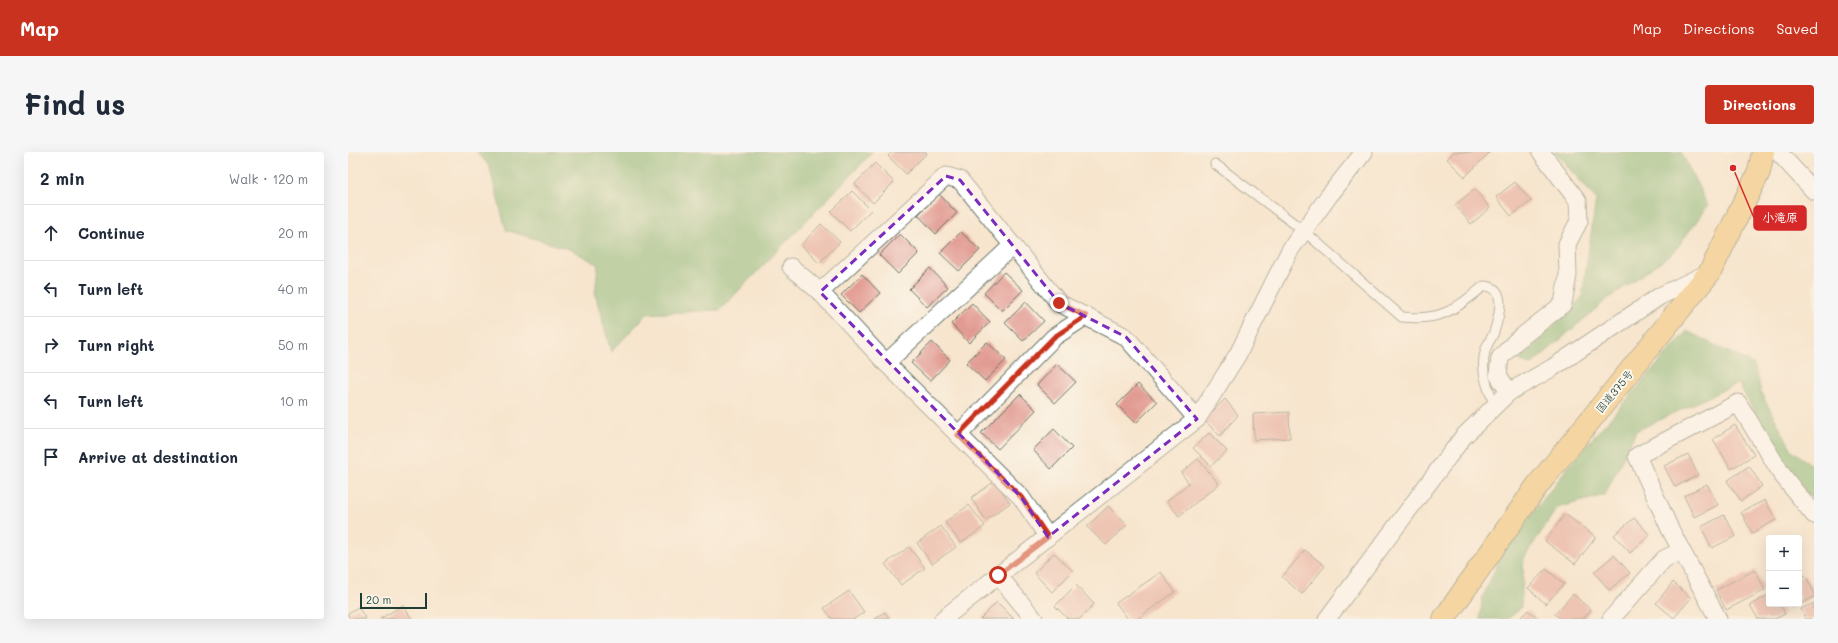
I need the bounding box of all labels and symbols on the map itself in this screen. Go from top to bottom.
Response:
callout: 小滝原 [1754,206,1806,230]
text: 小滝原 [1762,209,1798,225]
route end [1050,294,1068,312]
street label: 国道375号 [1592,366,1636,416]
route start [989,566,1007,584]
scale bar [360,591,427,610]

